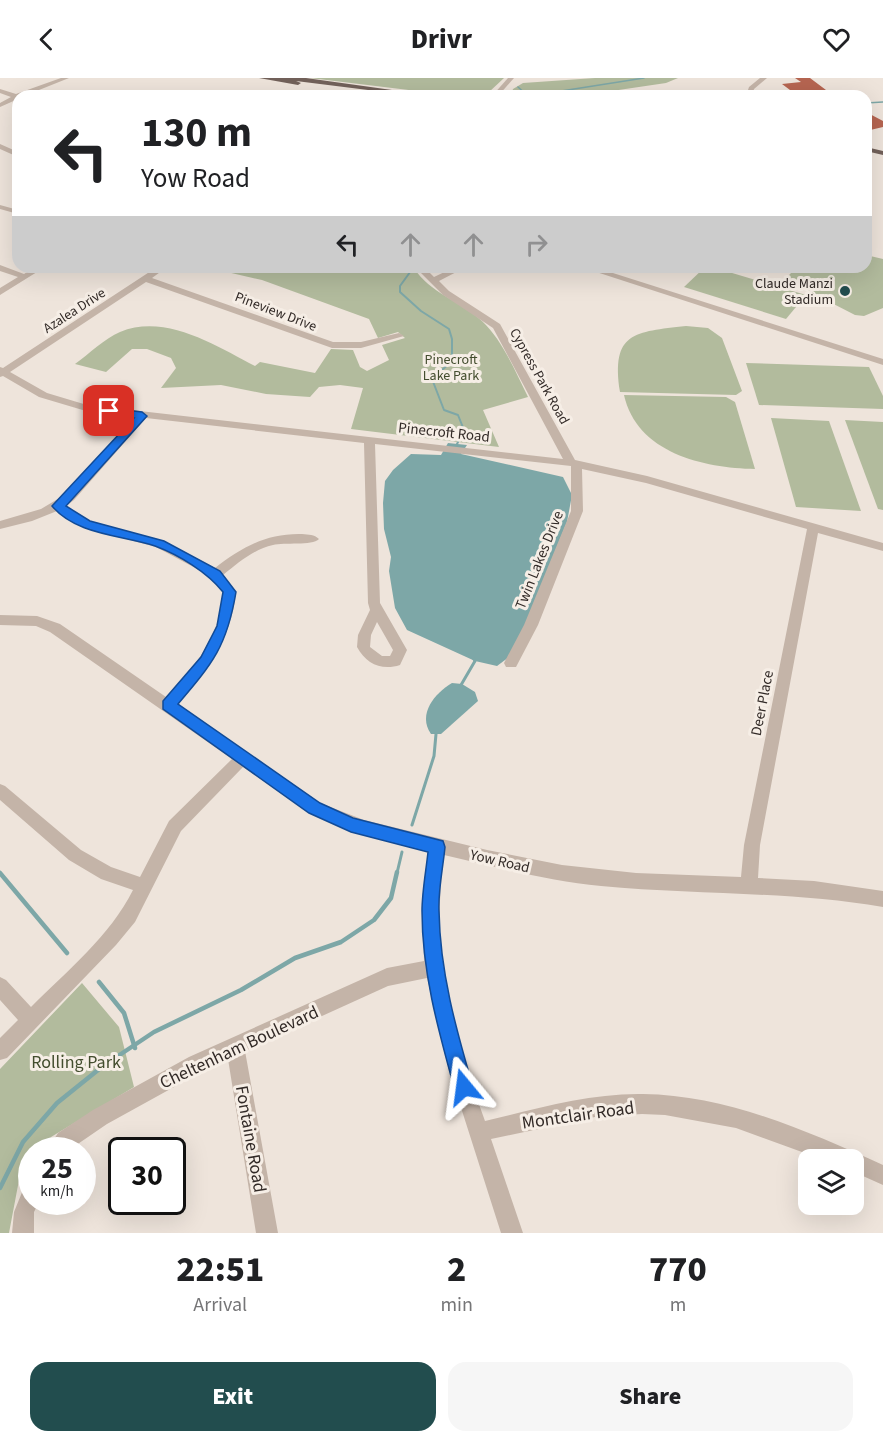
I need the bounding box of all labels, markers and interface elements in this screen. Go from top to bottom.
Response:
text: Drivr [411,20,472,59]
icon: back [30,23,63,56]
icon: heart [820,23,853,56]
text: 130 m [141,103,252,163]
icon: left [42,114,120,192]
text: Yow Road [141,159,250,198]
icon: left [331,228,364,261]
icon: ahead [394,228,427,261]
icon: ahead [457,228,490,261]
icon: right [520,228,553,261]
place label: Claude Manzi Stadium [755,274,833,310]
street label: Azalea Drive [39,283,110,339]
marker: Claude Manzi Stadium [838,284,852,298]
street label: Pineview Drive [232,287,320,337]
street label: Cypress Park Road [504,325,574,428]
park label: Pinecroft Lake Park [423,350,479,386]
pin [83,385,134,436]
icon: arrive [92,394,125,427]
street label: Pinecroft Road [397,417,491,448]
street label: Twin Lakes Drive [510,508,569,613]
street label: Deer Place [746,669,779,738]
street label: Yow Road [467,844,532,879]
street label: Cheltenham Boulevard [156,1000,323,1095]
park label: Rolling Park [31,1050,121,1075]
position arrow [432,1055,496,1119]
street label: Fontaine Road [229,1084,272,1195]
street label: Montclair Road [520,1095,636,1136]
speed limit sign: 30 [108,1137,186,1215]
text: 25 [41,1147,73,1190]
map controls [798,1149,864,1215]
button: layers [798,1149,864,1215]
text: km/h [40,1181,74,1202]
text: 22:51 [176,1244,264,1295]
text: 2 [447,1244,466,1295]
text: 770 [649,1244,707,1295]
text: Arrival [193,1291,247,1319]
text: min [440,1291,473,1319]
text: m [670,1291,686,1319]
button: Exit [30,1362,436,1431]
button: Share [448,1362,853,1431]

